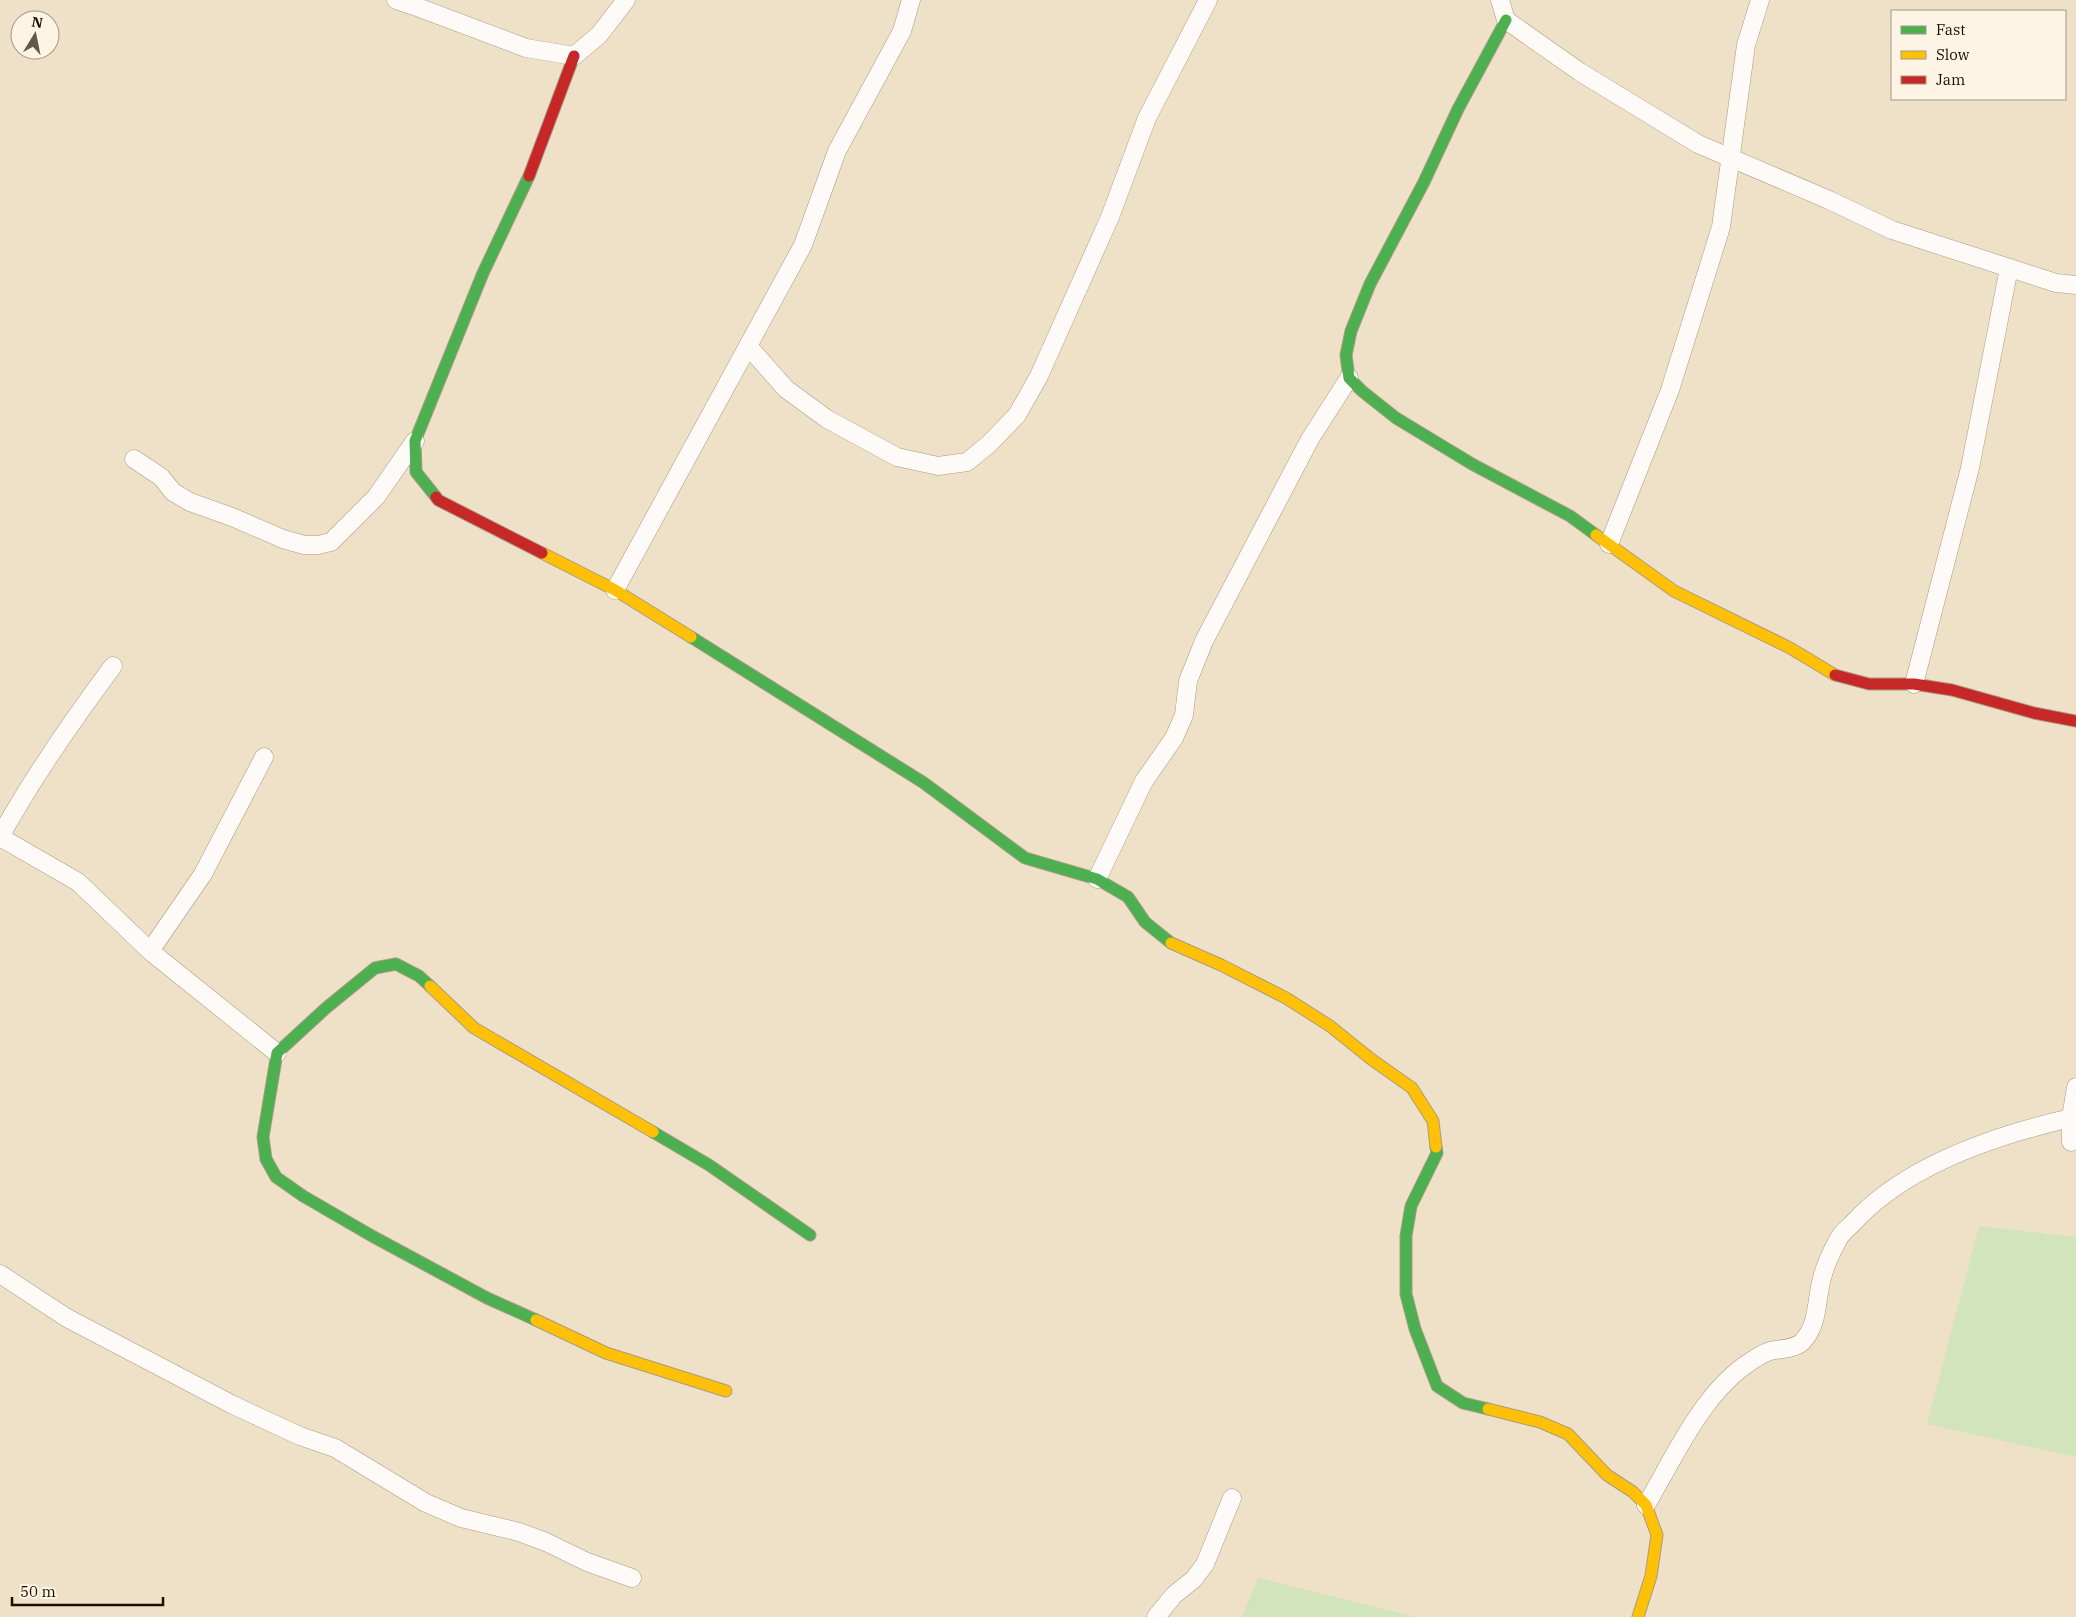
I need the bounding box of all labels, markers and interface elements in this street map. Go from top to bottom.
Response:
north arrow [10,10,60,60]
legend [1891,10,2066,100]
text: N [30,12,44,32]
text: Fast [1936,20,1966,39]
text: Slow [1936,45,1970,64]
text: Jam [1936,70,1965,89]
scale bar [12,1574,164,1606]
text: 50 m [20,1582,56,1601]

